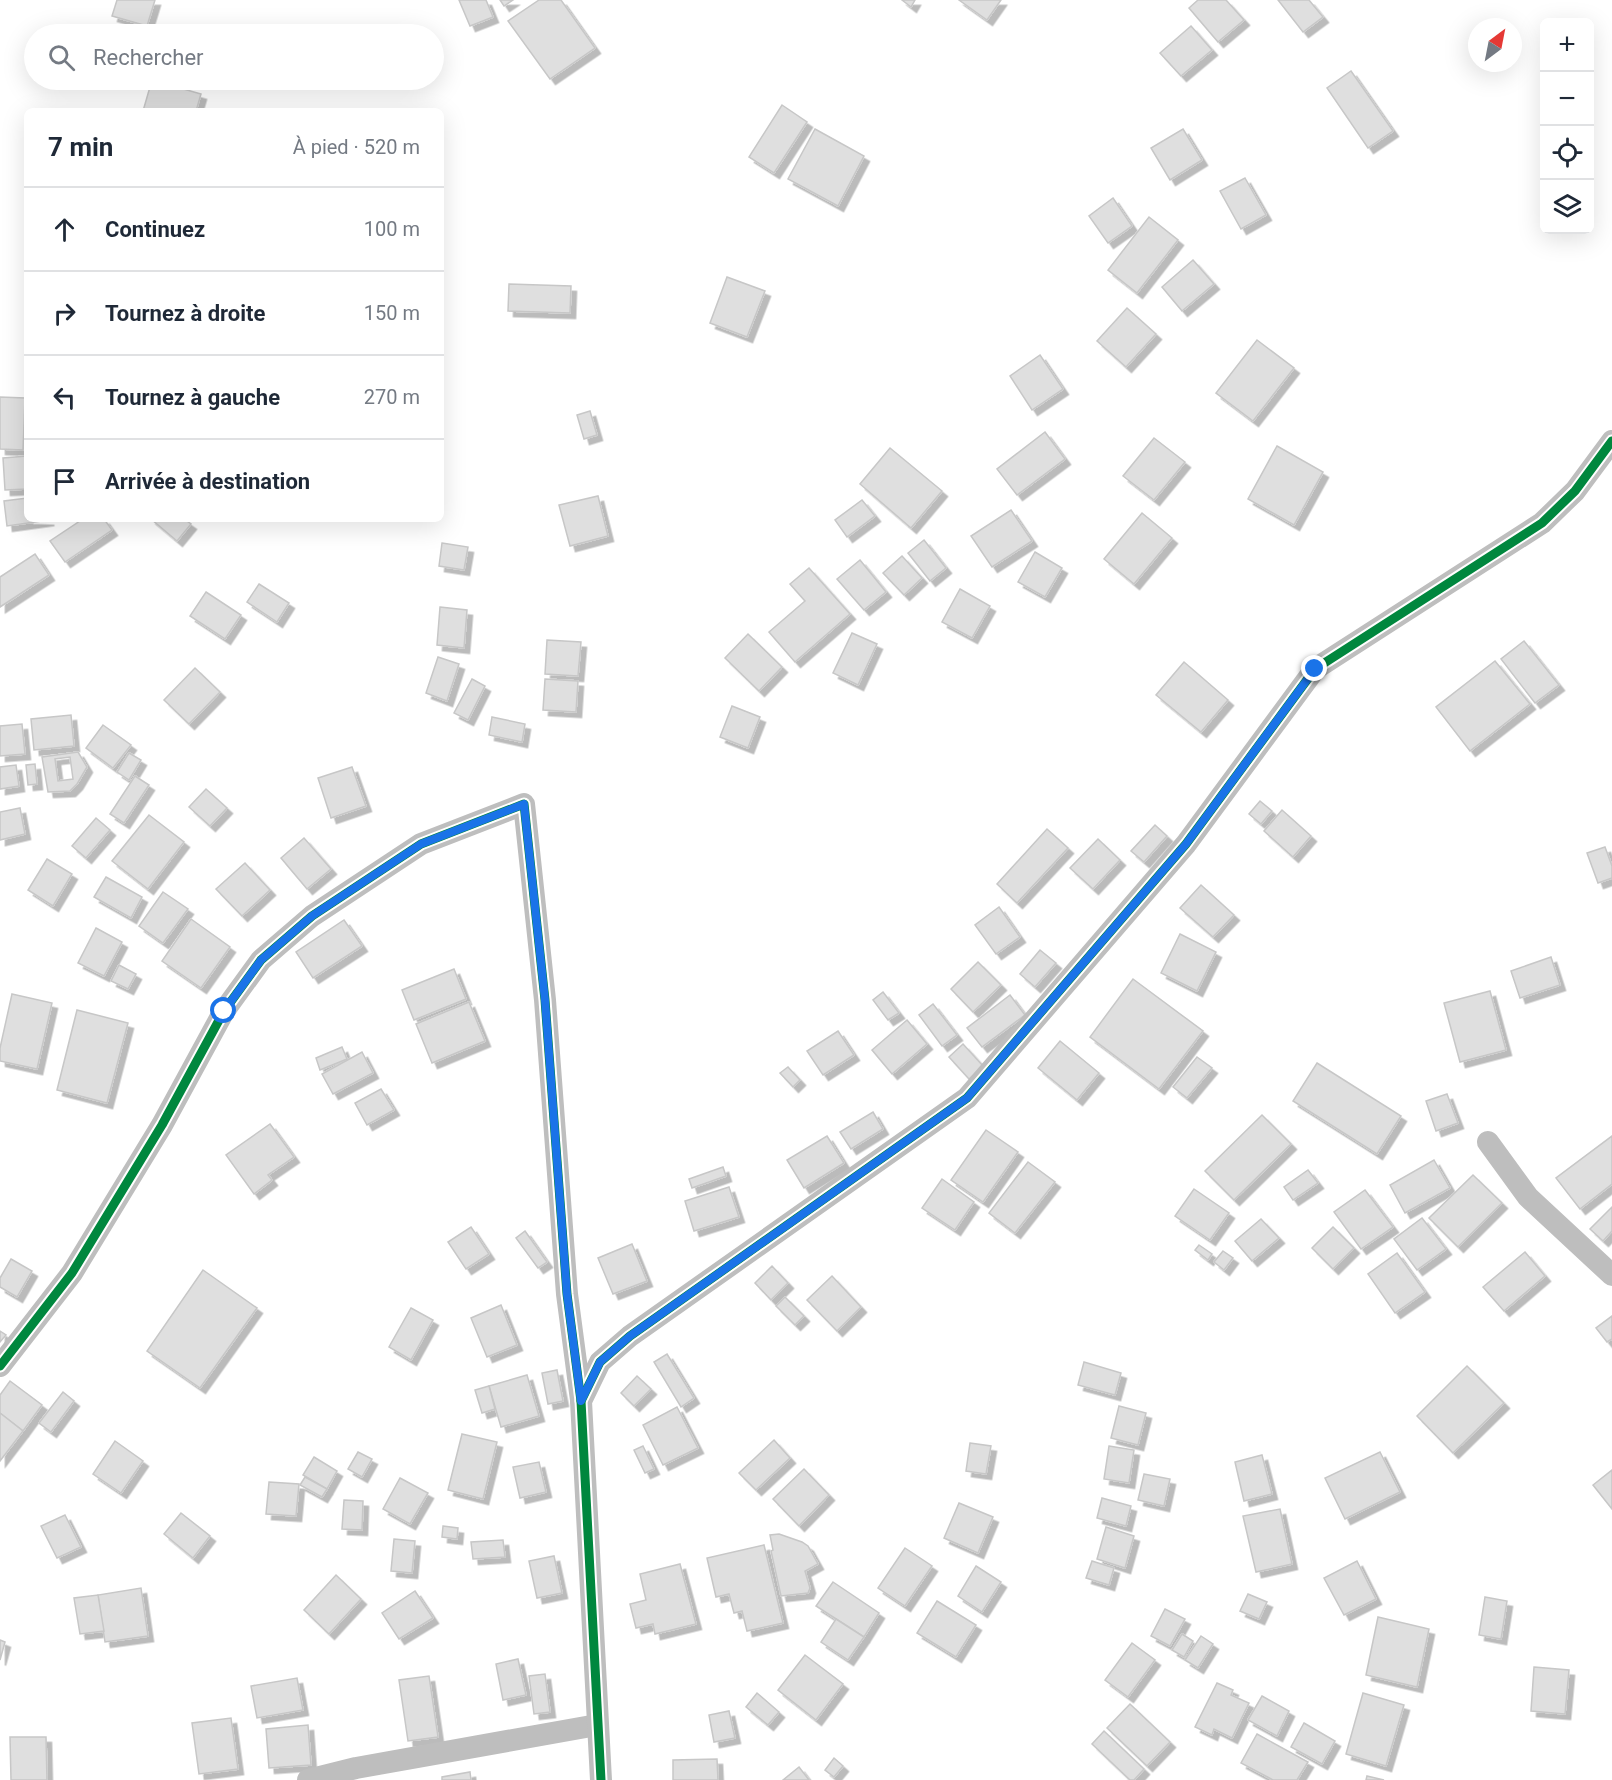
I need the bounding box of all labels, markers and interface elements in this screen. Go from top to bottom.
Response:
north arrow [1468,18,1522,72]
map controls [1540,18,1594,234]
button: + [1540,18,1594,72]
search box [24,24,444,90]
icon: search [45,41,78,74]
text: Rechercher [93,45,204,70]
button: − [1540,72,1594,126]
button: locate [1540,126,1594,180]
text: 7 min [48,132,113,162]
text: À pied · 520 m [293,135,420,159]
button: layers [1540,180,1594,234]
icon: ahead [48,213,81,246]
text: Continuez [105,217,205,242]
text: 100 m [364,217,420,241]
icon: right [48,297,81,330]
text: Tournez à droite [105,301,265,326]
text: 150 m [364,301,420,325]
icon: left [48,381,81,414]
text: Tournez à gauche [105,385,280,410]
text: 270 m [364,385,420,409]
icon: arrive [48,465,81,498]
text: Arrivée à destination [105,469,310,494]
route end [1301,655,1327,681]
route start [210,997,236,1023]

